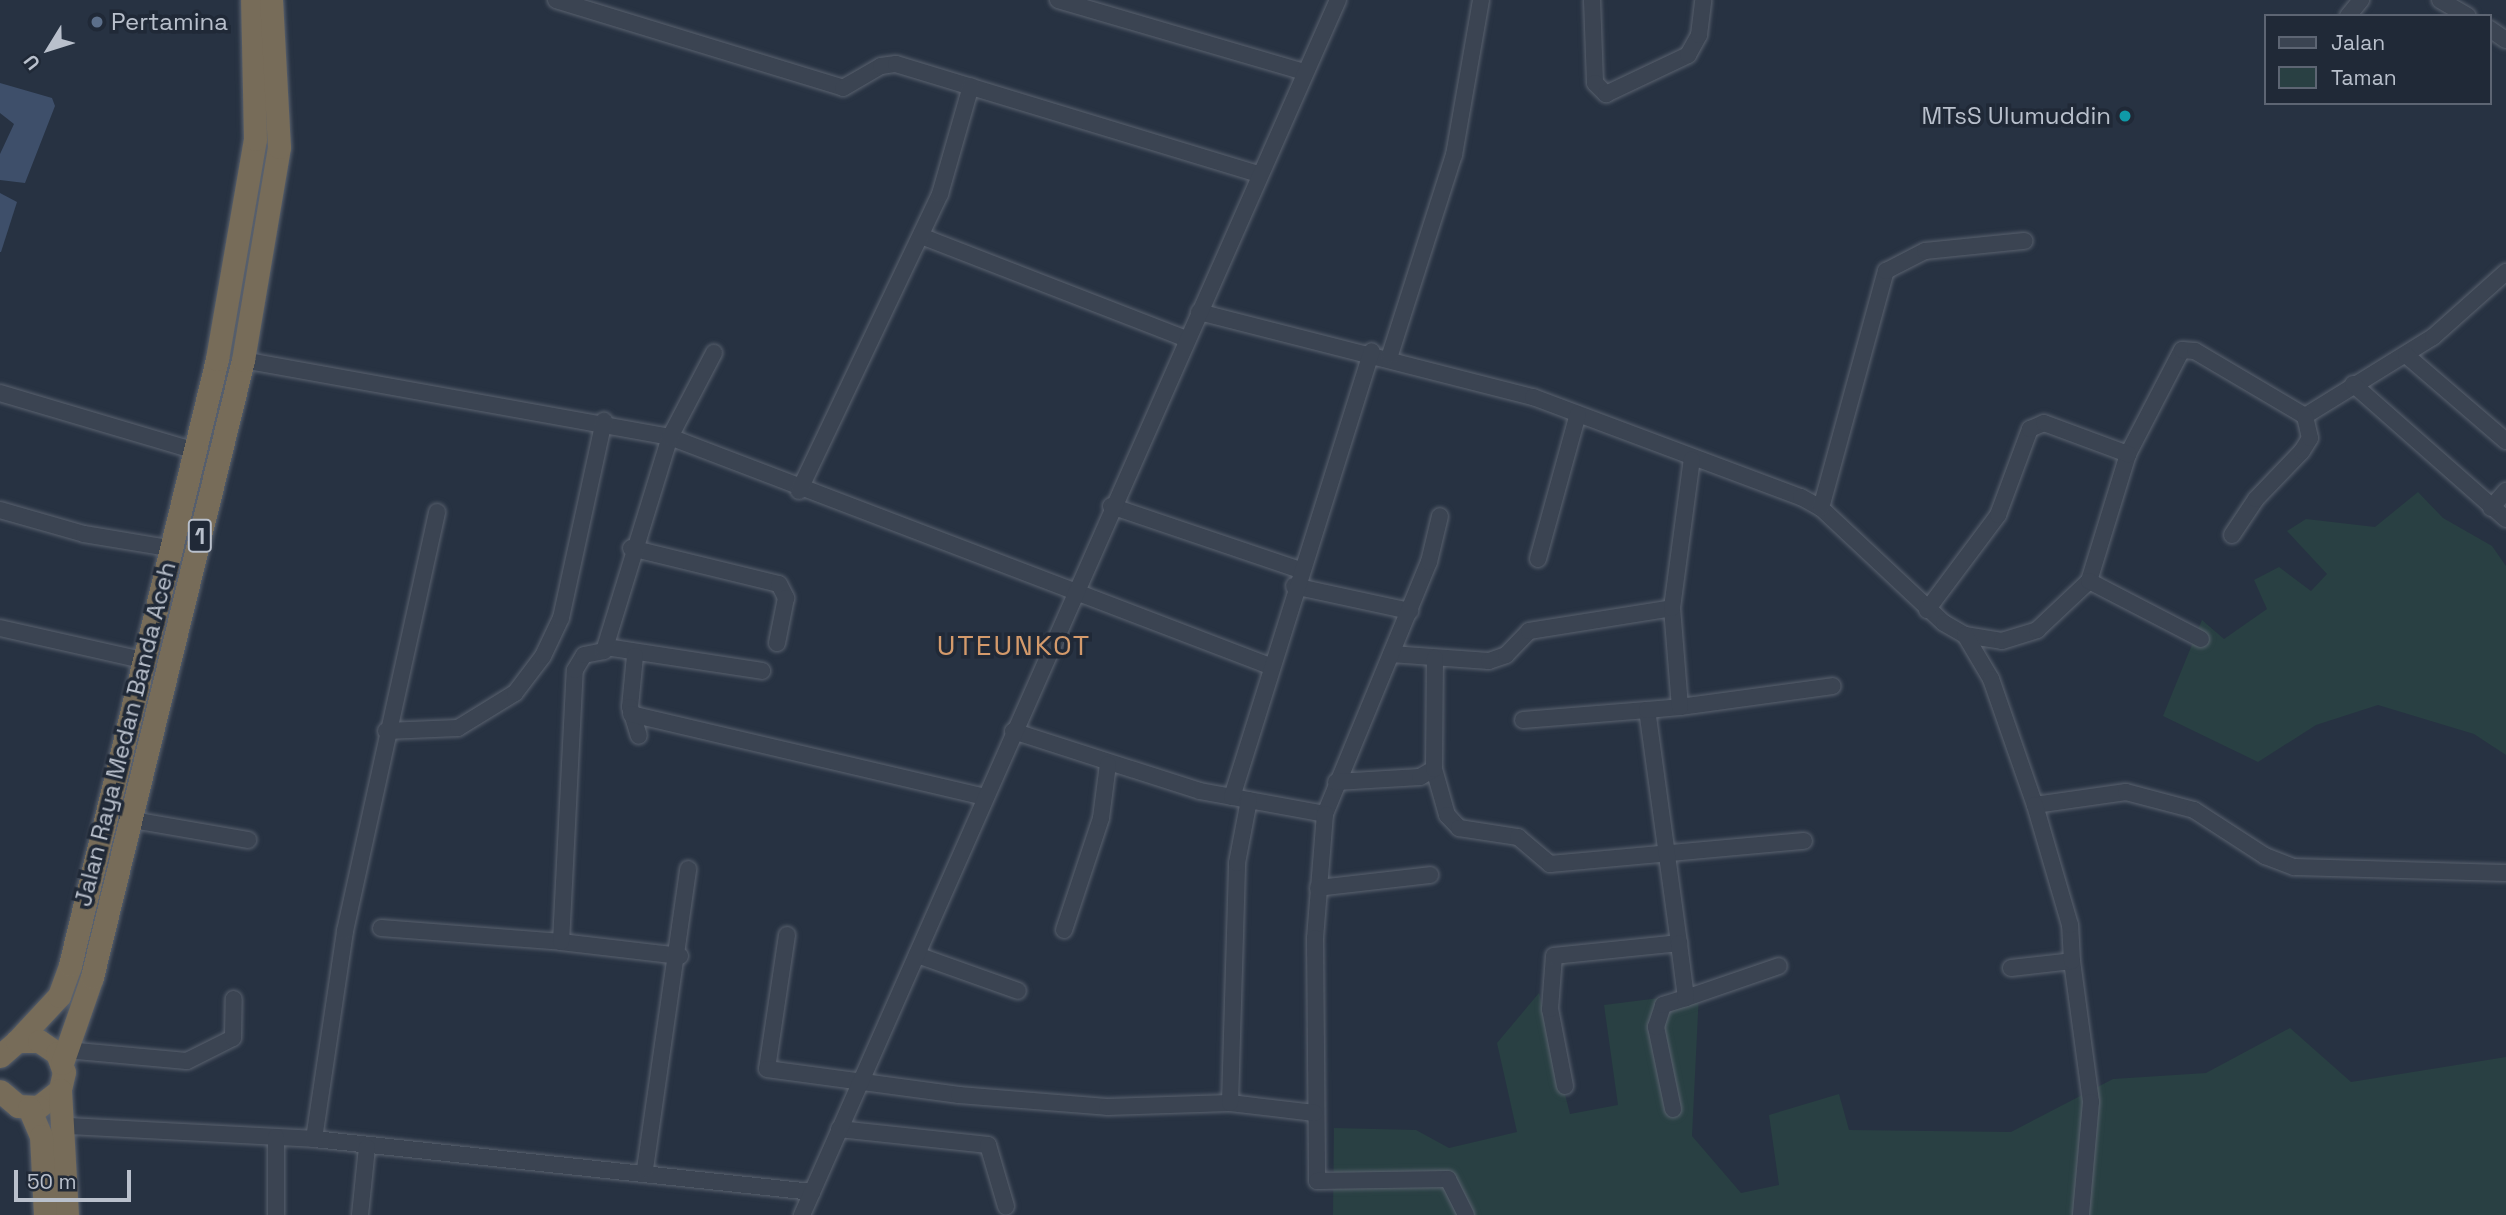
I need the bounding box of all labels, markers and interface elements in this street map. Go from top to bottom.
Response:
place label: Pertamina [111,8,228,36]
north arrow [14,14,84,84]
marker: Pertamina [89,14,105,30]
legend [2264,14,2492,105]
text: Jalan [2331,29,2385,56]
text: U [18,50,46,75]
text: Taman [2331,64,2397,91]
place label: MTsS Ulumuddin [1922,102,2111,130]
marker: MTsS Ulumuddin [2117,108,2133,124]
road number: 1 [188,516,212,556]
street label: Jalan Raya Medan Banda Aceh [68,558,182,910]
district label: UTEUNKOT [938,628,1090,662]
scale bar [18,1156,135,1200]
text: 50 m [27,1168,77,1195]

